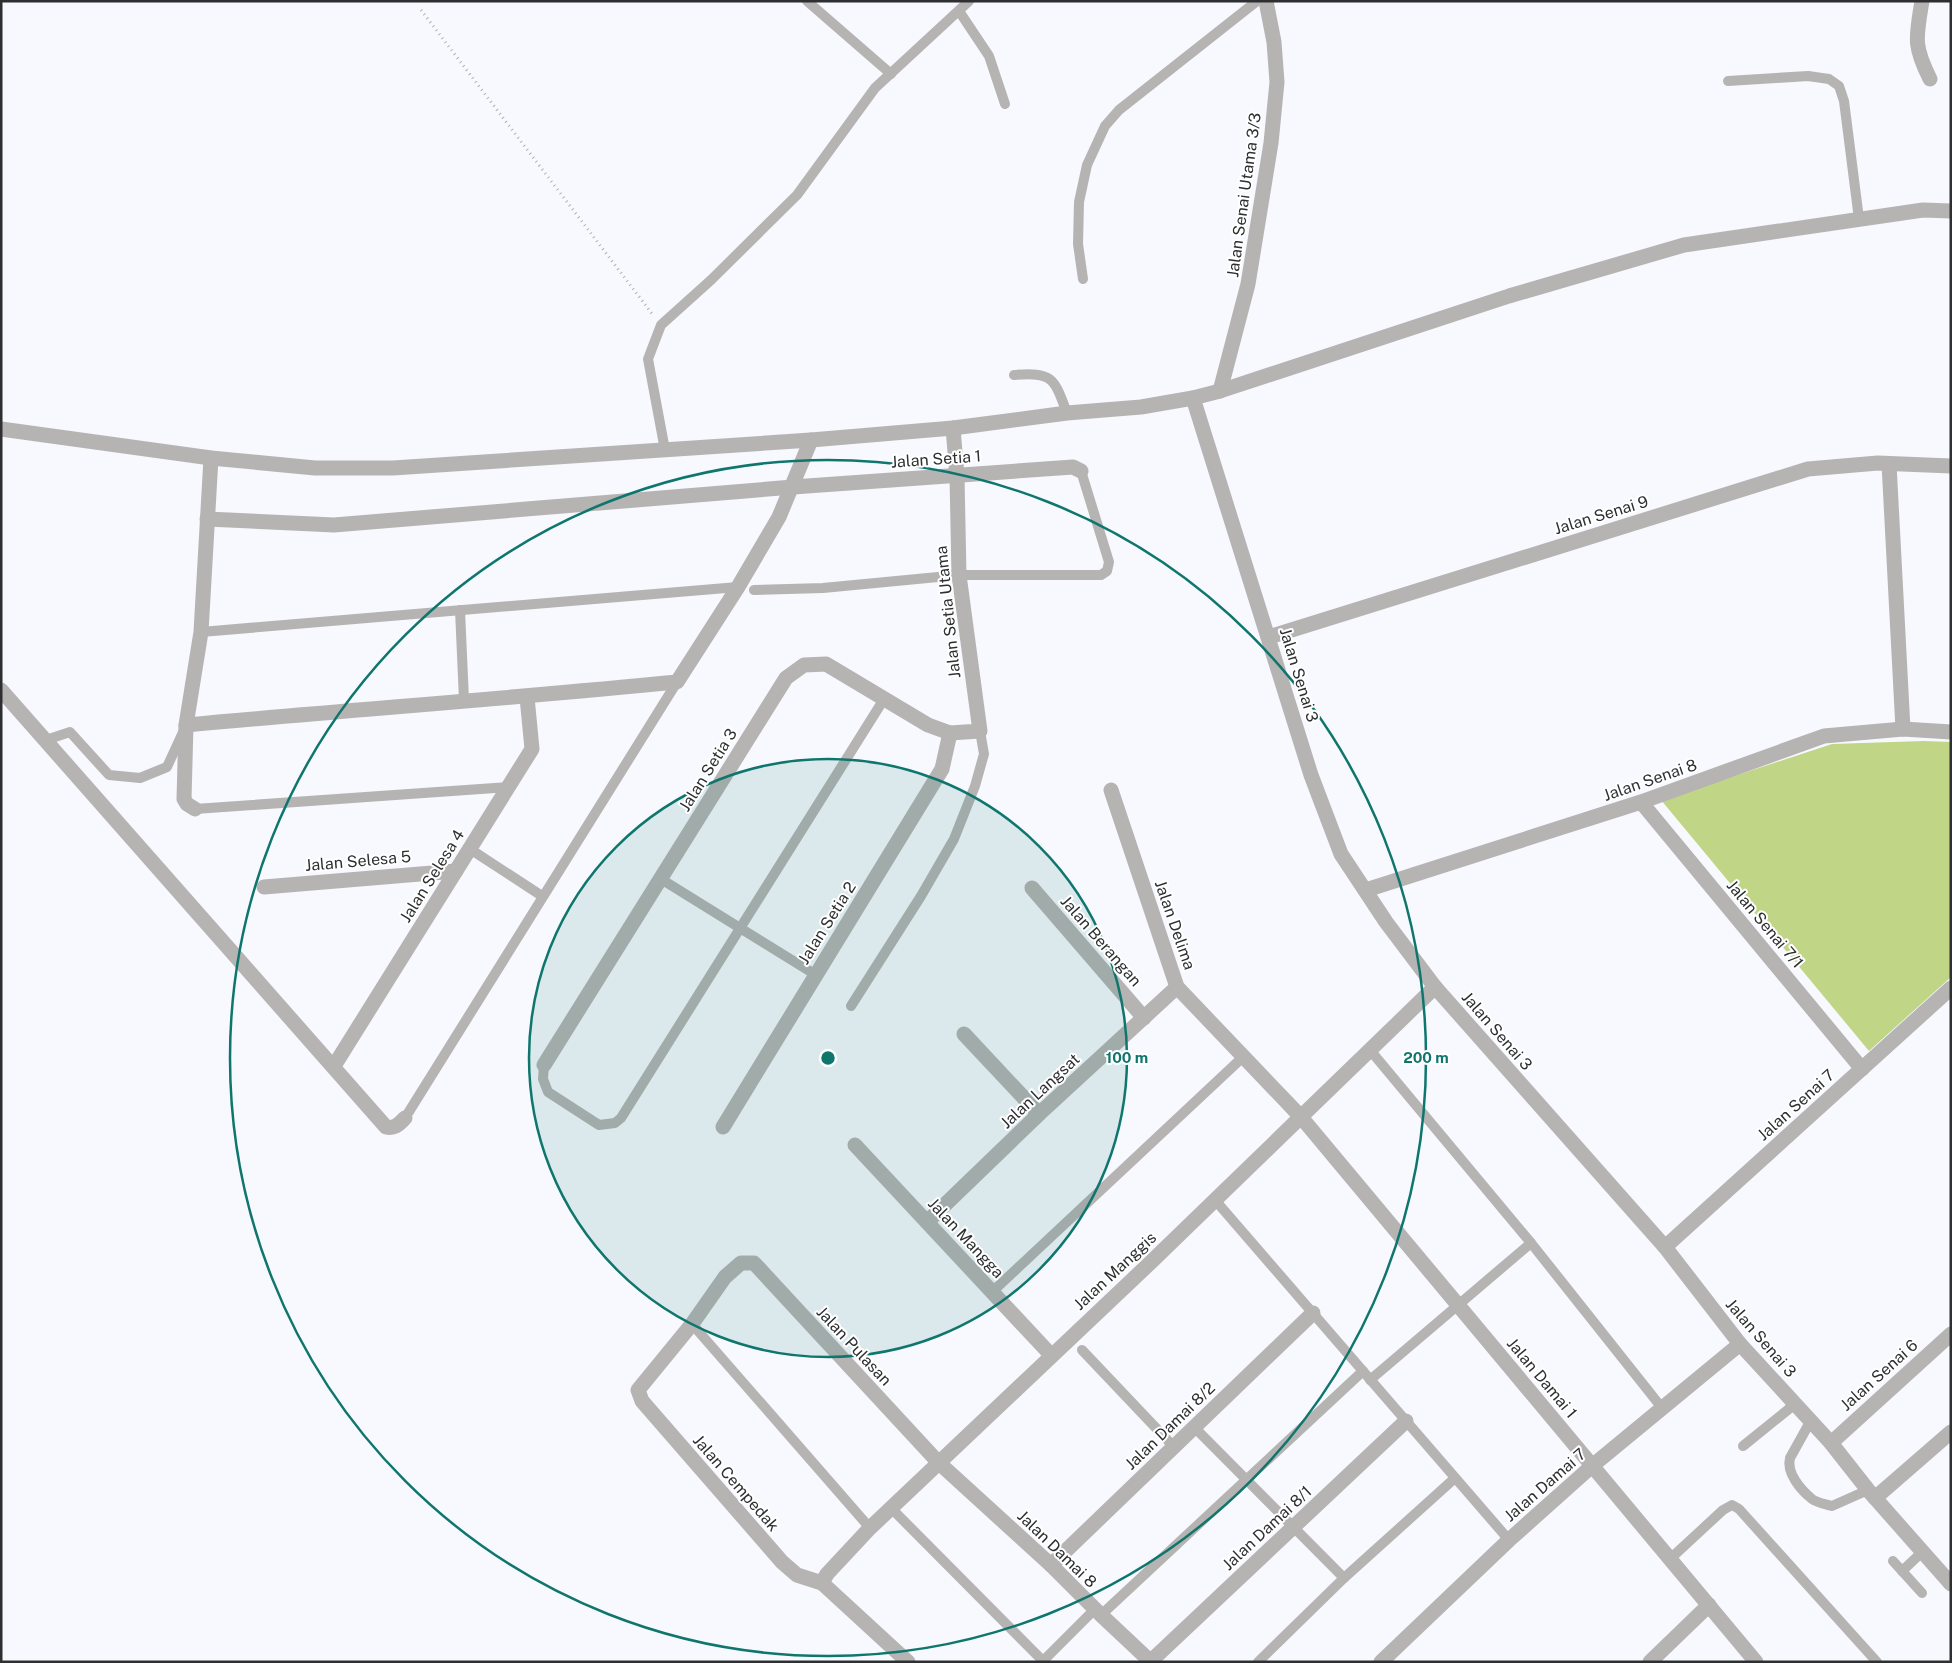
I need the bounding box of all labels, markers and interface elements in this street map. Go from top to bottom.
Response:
street label: Jalan Senai Utama 3/3 [1223,111,1265,279]
street label: Jalan Setia 1 [890,446,982,472]
street label: Jalan Senai 9 [1552,492,1650,538]
street label: Jalan Setia Utama [932,545,964,679]
street label: Jalan Senai 3 [1276,626,1322,724]
street label: Jalan Setia 3 [675,725,741,815]
street label: Jalan Senai 8 [1601,755,1699,805]
street label: Jalan Selesa 4 [396,826,468,926]
street label: Jalan Selesa 5 [304,847,412,875]
street label: Jalan Senai 7/1 [1723,876,1807,972]
street label: Jalan Setia 2 [794,878,860,968]
street label: Jalan Delima [1151,878,1199,972]
street label: Jalan Berangan [1057,892,1145,990]
street label: Jalan Senai 3 [1458,988,1536,1074]
centre of rings [819,1049,837,1067]
street label: Jalan Langsat [996,1049,1084,1133]
text: 100 m [1106,1049,1148,1066]
text: 200 m [1403,1049,1449,1066]
street label: Jalan Senai 7 [1754,1065,1838,1145]
street label: Jalan Mangga [924,1194,1008,1282]
street label: Jalan Manggis [1070,1228,1160,1314]
street label: Jalan Senai 3 [1722,1295,1800,1381]
street label: Jalan Pulasan [813,1303,895,1389]
street label: Jalan Damai 1 [1503,1334,1581,1422]
street label: Jalan Senai 6 [1836,1335,1922,1415]
street label: Jalan Damai 8/2 [1121,1378,1219,1474]
street label: Jalan Cempedak [689,1431,783,1535]
street label: Jalan Damai 7 [1500,1444,1590,1526]
street label: Jalan Damai 8/1 [1219,1482,1315,1574]
street label: Jalan Damai 8 [1013,1507,1101,1591]

